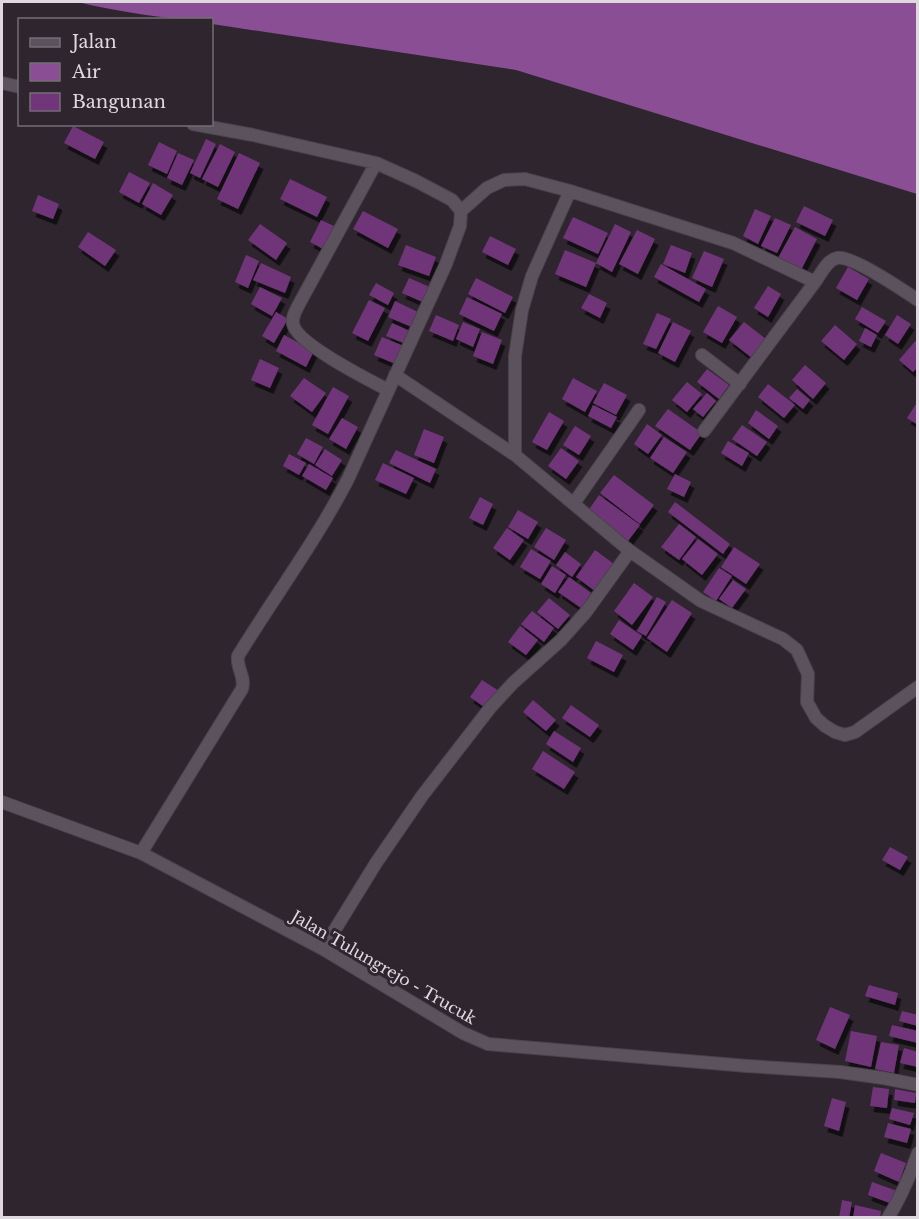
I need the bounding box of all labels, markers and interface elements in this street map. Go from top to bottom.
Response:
legend [18,18,213,126]
text: Jalan [70,31,117,53]
text: Air [71,61,101,83]
text: Bangunan [72,91,166,113]
street label: Jalan Tulungrejo - Trucuk [286,905,480,1028]

